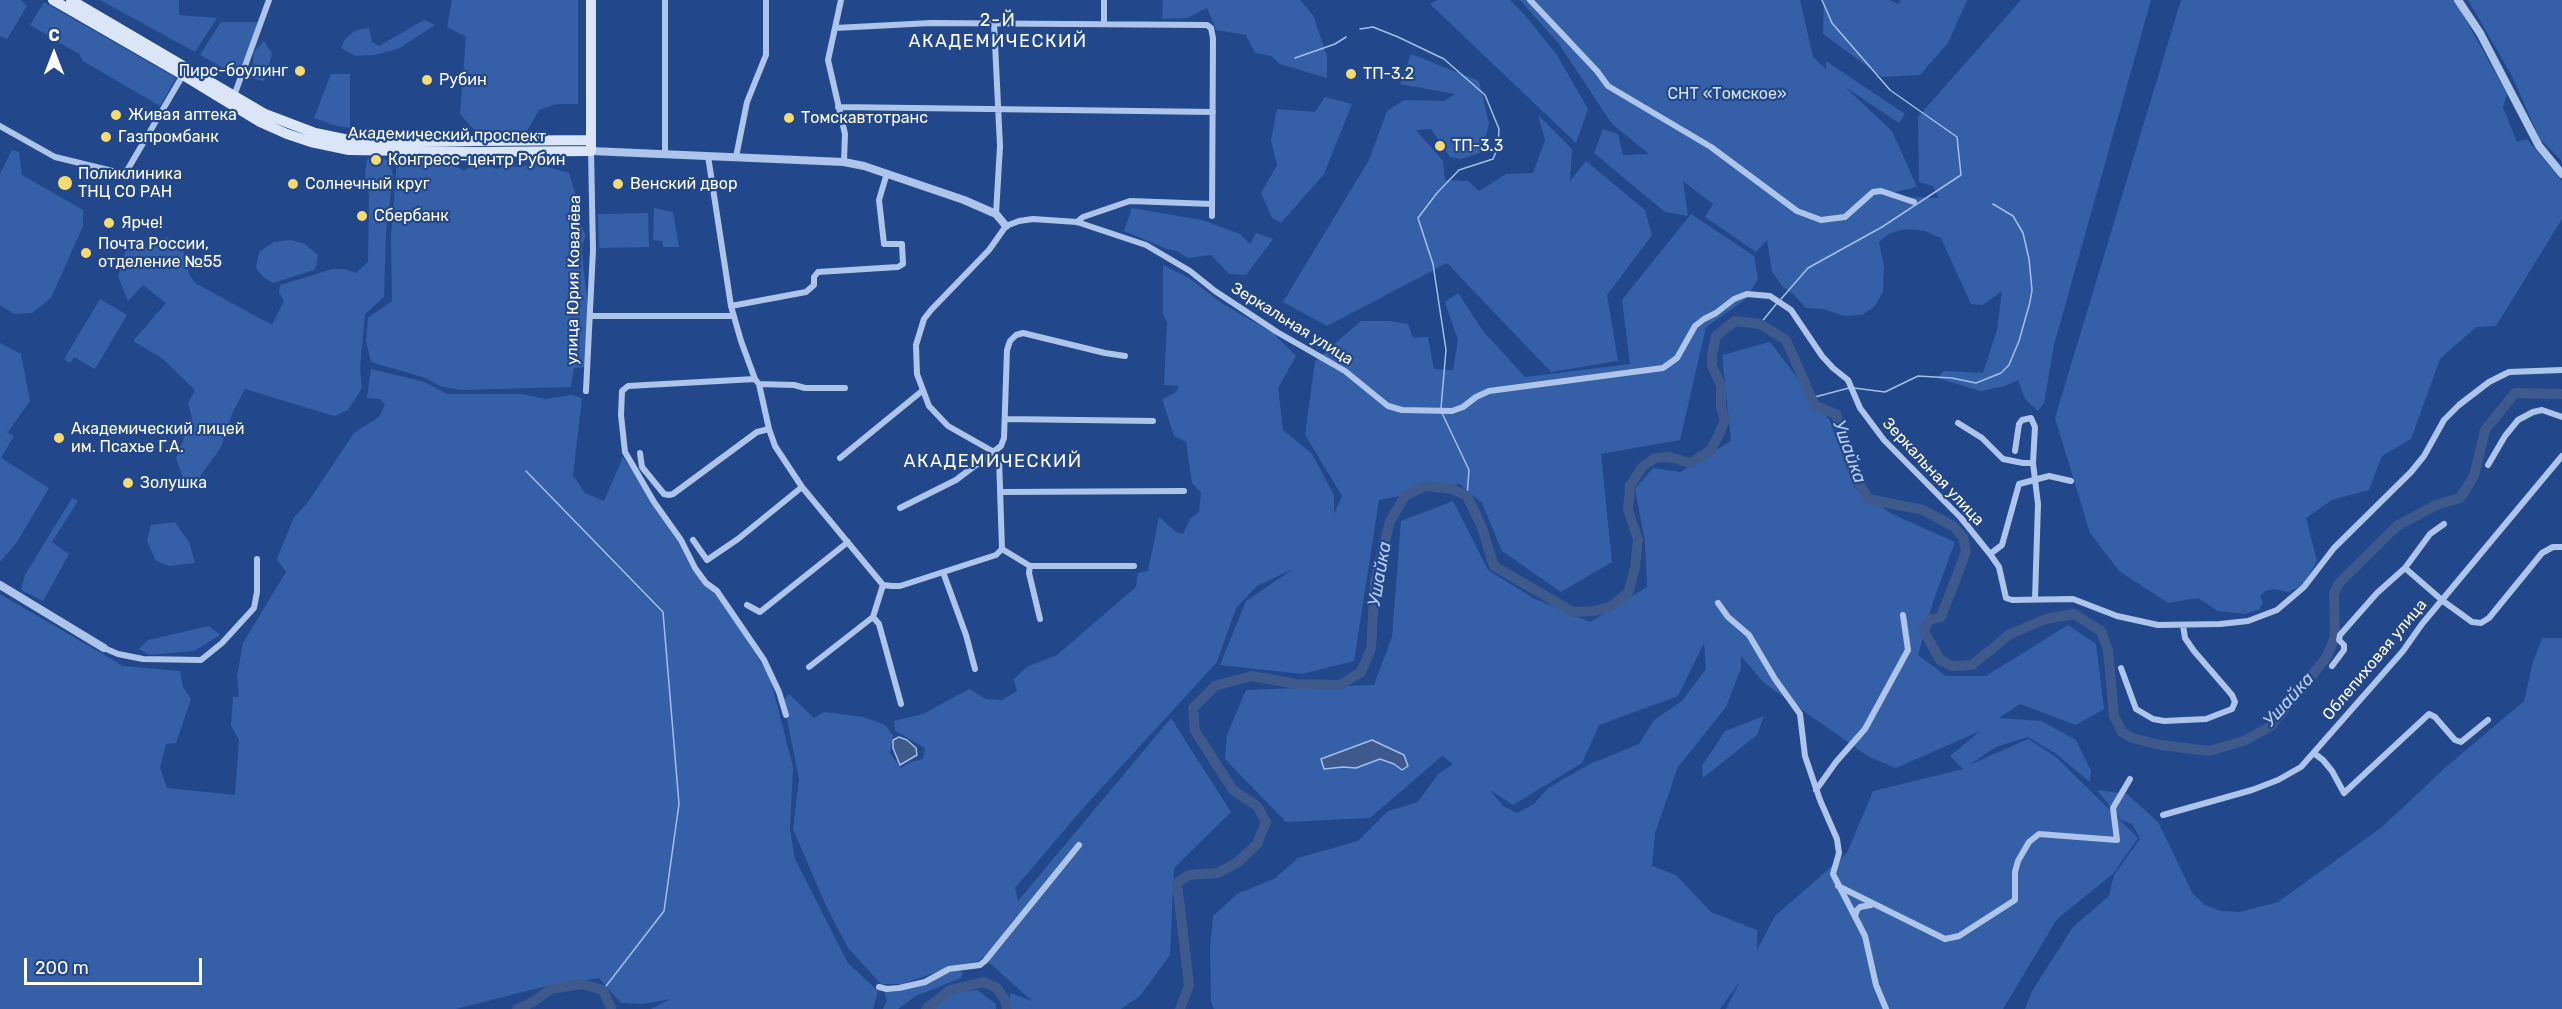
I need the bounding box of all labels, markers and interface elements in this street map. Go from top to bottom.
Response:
district label: 2-Й АКАДЕМИЧЕСКИЙ [908,10,1088,52]
north arrow [24,24,84,84]
text: С [48,26,60,45]
place label: Пирс-боулинг [179,61,288,81]
marker: Пирс-боулинг [293,64,307,78]
place label: ТП-3.2 [1363,64,1414,84]
marker: ТП-3.2 [1344,67,1358,81]
place label: Рубин [439,70,487,90]
marker: Рубин [420,73,434,87]
park label: СНТ «Томское» [1667,84,1787,104]
place label: Живая аптека [128,105,237,125]
marker: Живая аптека [109,108,123,122]
place label: Томскавтотранс [801,108,928,128]
marker: Томскавтотранс [782,111,796,125]
street label: Академический проспект [348,124,546,146]
place label: Газпромбанк [118,127,219,147]
marker: Газпромбанк [99,130,113,144]
place label: ТП-3.3 [1452,136,1503,156]
marker: ТП-3.3 [1433,139,1447,153]
place label: Конгресс-центр Рубин [388,150,566,170]
marker: Конгресс-центр Рубин [369,153,383,167]
place label: Поликлиника ТНЦ СО РАН [78,164,182,202]
marker: Поликлиника ТНЦ СО РАН [56,174,74,192]
place label: Солнечный круг [305,174,430,194]
place label: Венский двор [630,174,738,194]
marker: Солнечный круг [286,177,300,191]
marker: Венский двор [611,177,625,191]
street label: улица Юрия Ковалёва [563,195,585,365]
place label: Сбербанк [374,206,449,226]
marker: Сбербанк [355,209,369,223]
place label: Ярче! [121,213,163,233]
marker: Ярче! [102,216,116,230]
place label: Почта России, отделение №55 [98,234,222,272]
marker: Почта России, отделение №55 [79,246,93,260]
street label: Зеркальная улица [1227,279,1357,369]
street label: Зеркальная улица [1878,414,1988,530]
water label: Ушайка [1828,418,1870,486]
place label: Академический лицей им. Псахье Г.А. [71,419,245,457]
marker: Академический лицей им. Псахье Г.А. [52,431,66,445]
district label: АКАДЕМИЧЕСКИЙ [903,451,1083,473]
place label: Золушка [140,473,207,493]
marker: Золушка [121,476,135,490]
water label: Ушайка [1364,540,1396,608]
street label: Облепиховая улица [2319,596,2431,724]
water label: Ушайка [2259,668,2319,732]
scale bar [27,946,206,984]
text: 200 m [35,957,89,979]

